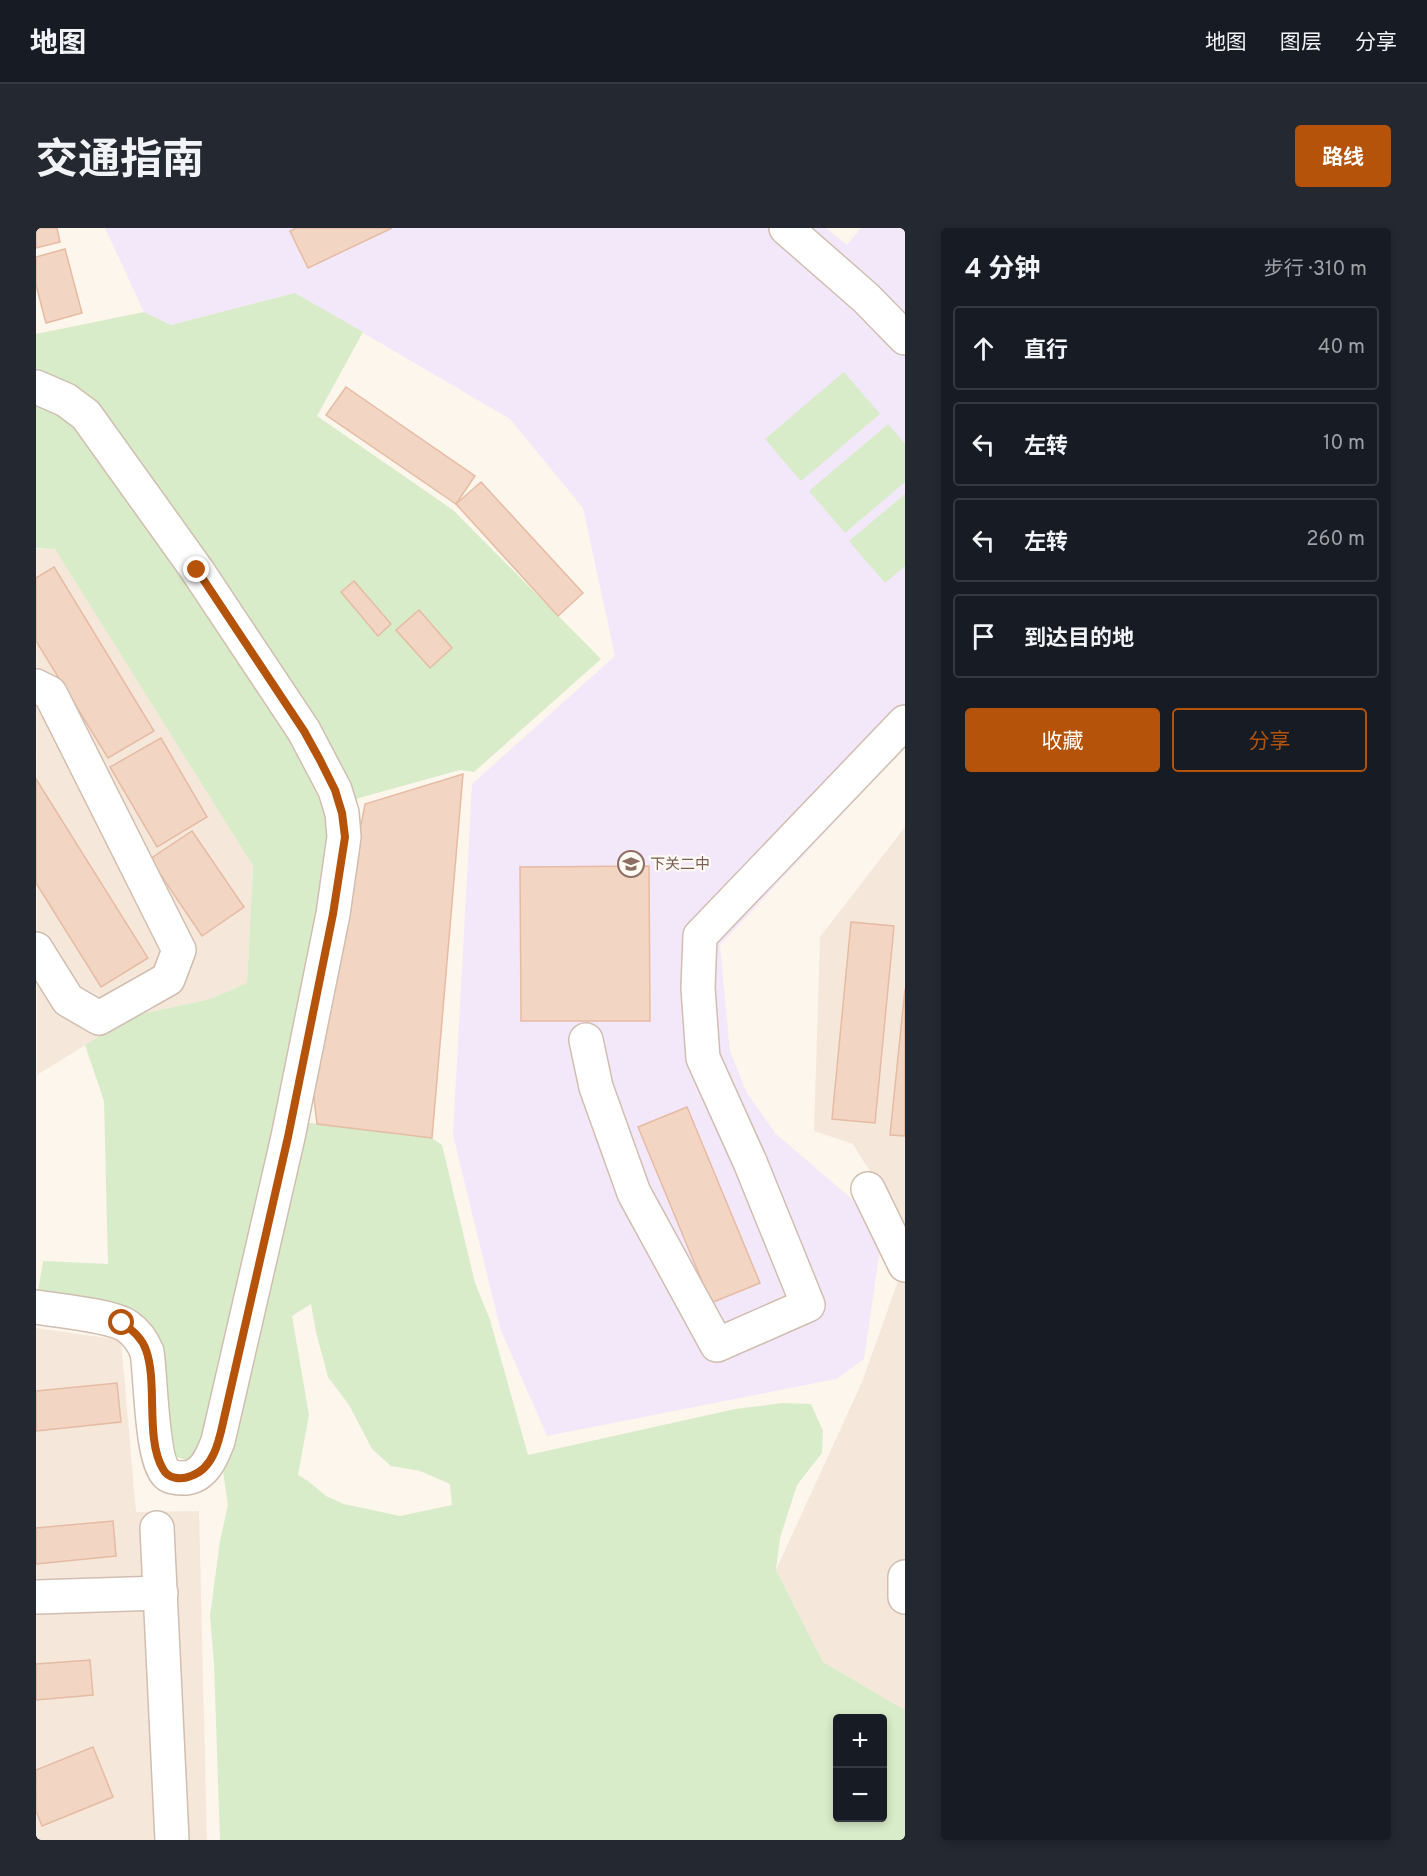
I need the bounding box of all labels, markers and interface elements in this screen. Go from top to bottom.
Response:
text: 地图 [30,27,86,63]
text: 地图 [1205,30,1247,57]
text: 图层 [1280,30,1322,57]
text: 分享 [1355,30,1397,57]
button: 路线 [1295,125,1391,187]
text: 交通指南 [36,136,204,189]
text: 4 分钟 [965,254,1040,287]
text: 步行 · 310 m [1264,257,1367,283]
icon: ahead [967,332,1000,365]
text: 40 m [1318,335,1365,361]
text: 直行 [1024,338,1068,365]
icon: left [967,428,1000,461]
text: 10 m [1323,431,1365,457]
text: 左转 [1024,434,1068,461]
icon: left [967,524,1000,557]
text: 260 m [1306,527,1365,553]
text: 左转 [1024,530,1068,557]
route end [183,556,209,582]
icon: arrive [967,620,1000,653]
text: 到达目的地 [1024,626,1134,653]
button: 收藏 [965,708,1160,772]
button: 分享 [1172,708,1367,772]
school or university icon: 下关二中 [616,849,646,879]
place label: 下关二中 [650,856,710,875]
route start [108,1309,134,1335]
map controls [833,1714,887,1822]
button: + [833,1714,887,1768]
button: − [833,1768,887,1822]

